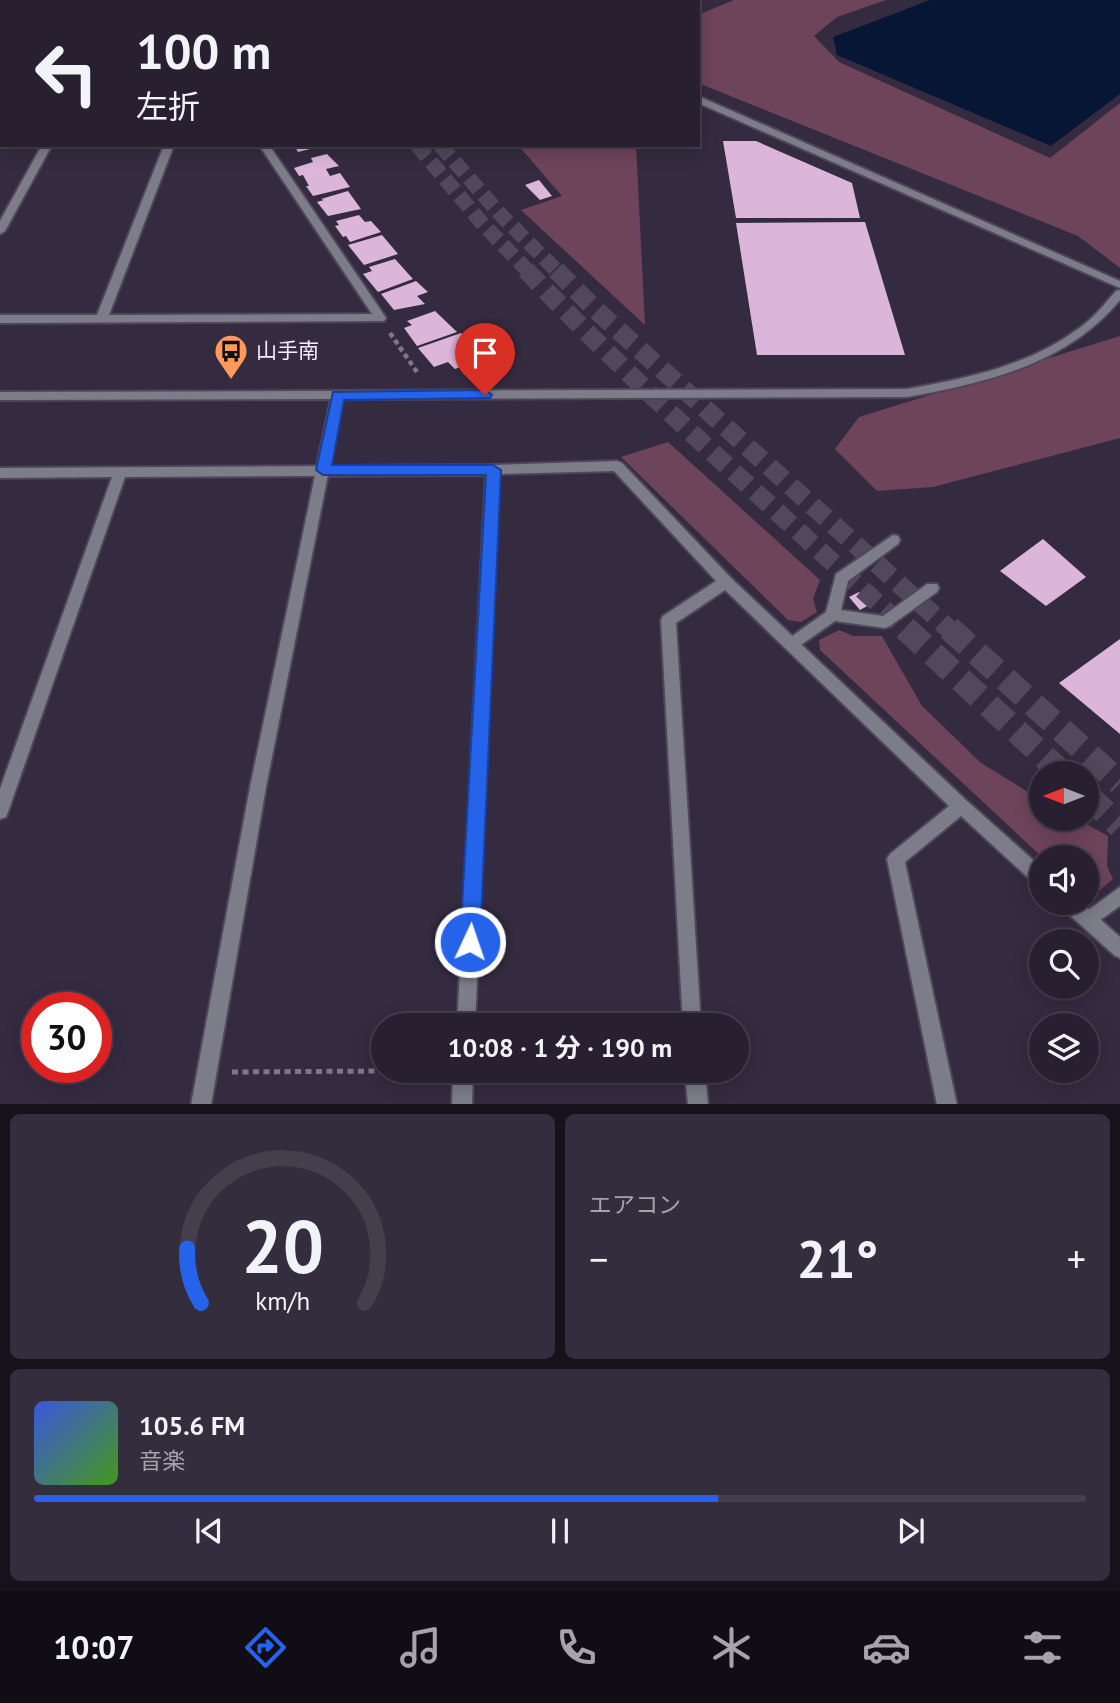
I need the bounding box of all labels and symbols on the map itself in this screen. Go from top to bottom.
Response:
pin [455,323,515,395]
bus stop icon: 山手南 [212,332,250,381]
place label: 山手南 [256,337,319,364]
north arrow [1029,761,1099,831]
position arrow [433,905,507,979]
speed limit sign: 30 [21,992,112,1083]

